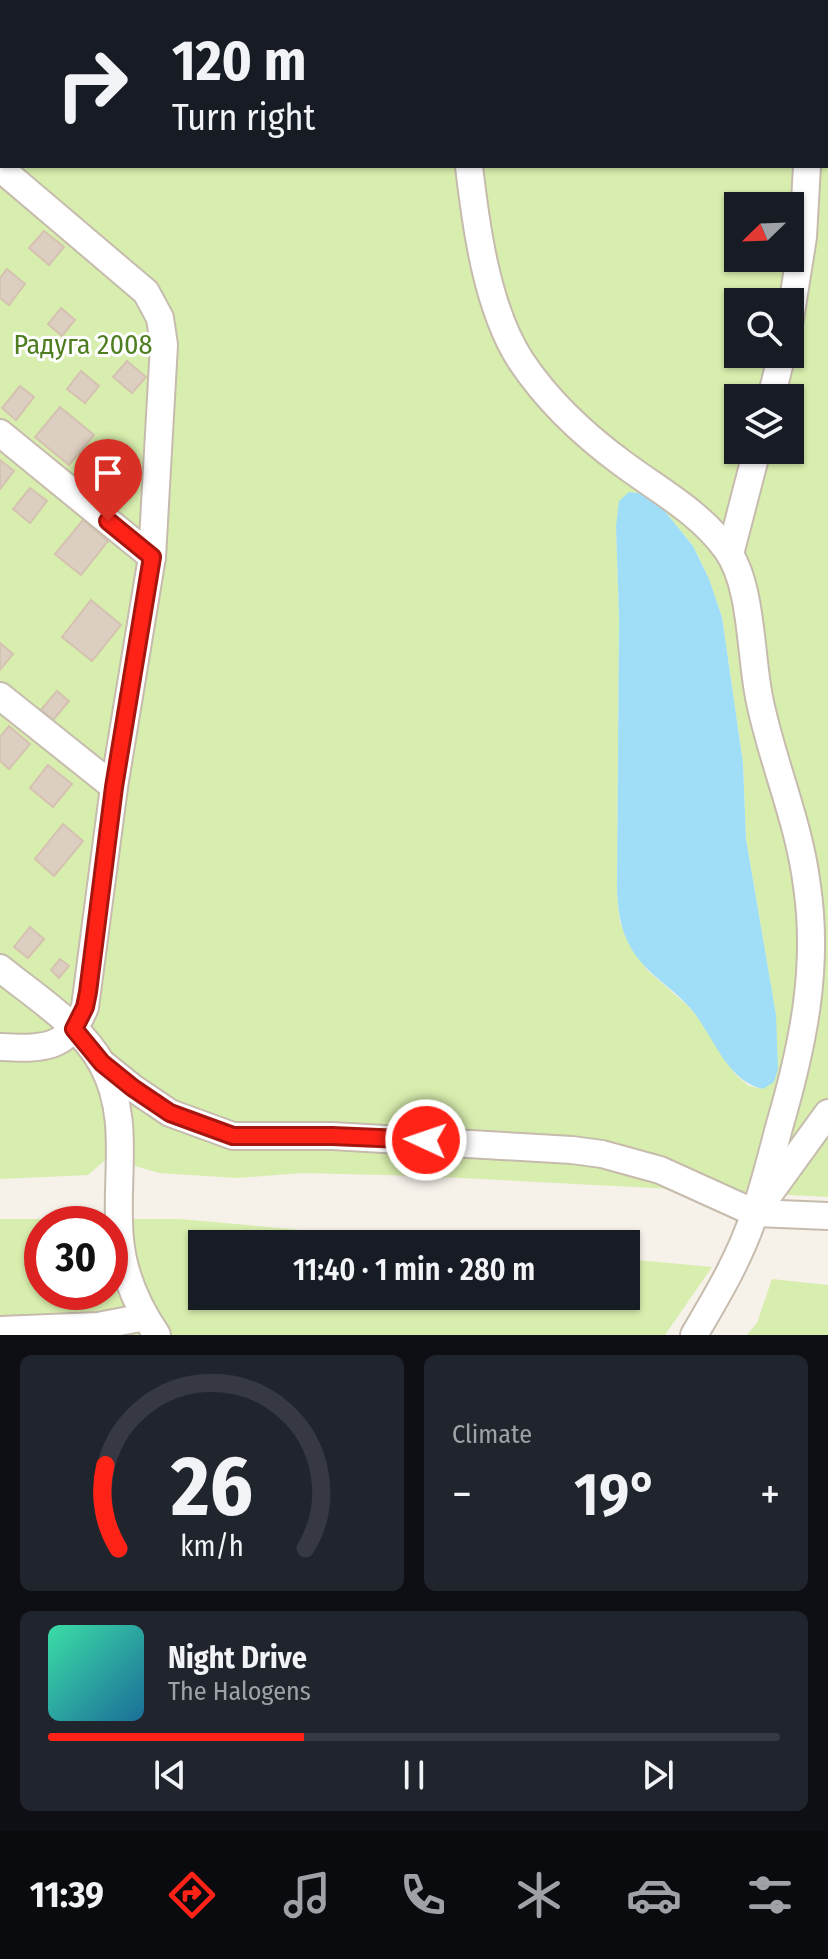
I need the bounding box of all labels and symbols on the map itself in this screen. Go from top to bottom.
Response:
north arrow [724,192,804,272]
park label: Радуга 2008 [13,328,153,361]
pin [74,439,142,521]
position arrow [384,1098,468,1182]
speed limit sign: 30 [24,1206,128,1310]

